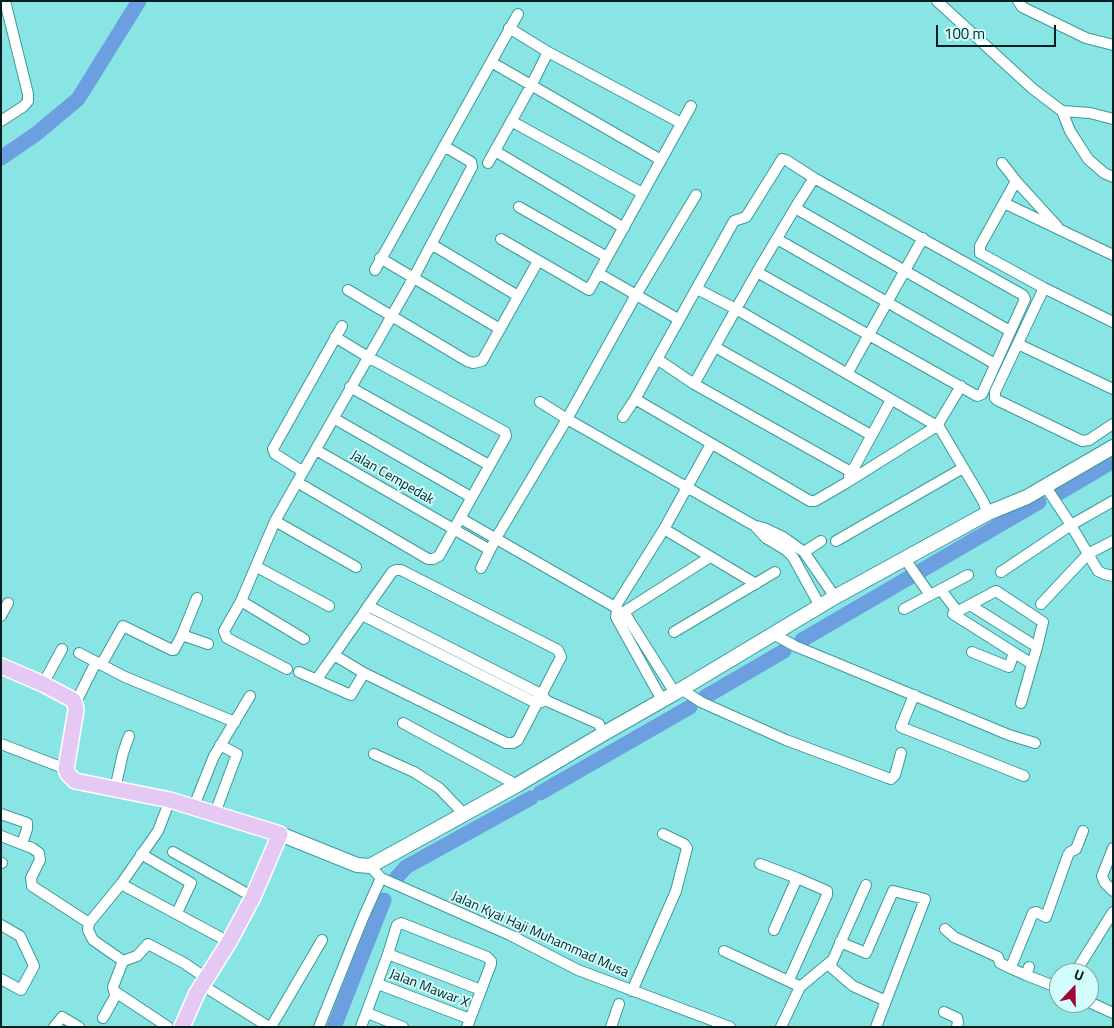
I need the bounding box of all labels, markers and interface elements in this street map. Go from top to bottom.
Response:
scale bar [939,15,1059,47]
text: 100 m [944,22,985,45]
street label: Jalan Cempedak [347,447,437,509]
street label: Jalan Kyai Haji Muhammad Musa [449,888,631,982]
north arrow [1049,963,1099,1013]
text: U [1071,963,1087,986]
street label: Jalan Mawar X [387,966,471,1012]

